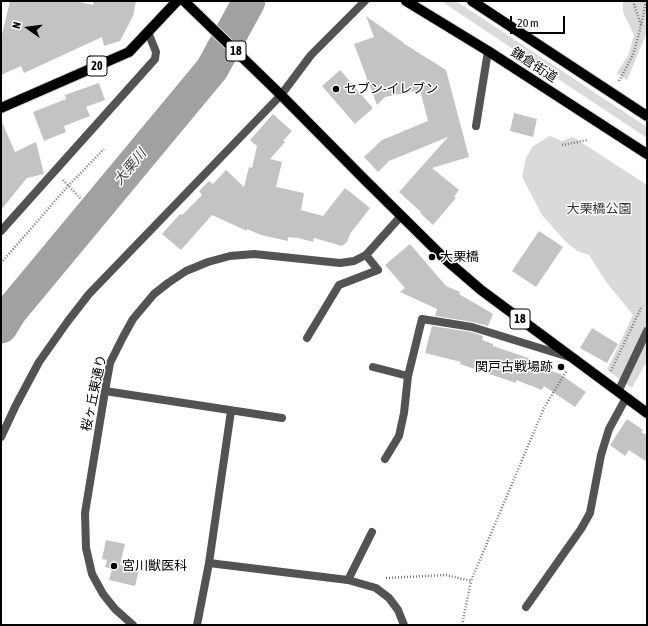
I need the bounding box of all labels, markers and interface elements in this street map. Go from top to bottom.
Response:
north arrow [8,8,48,48]
scale bar [512,8,567,34]
text: 20 m [517,16,539,30]
text: N [10,20,23,30]
road number: 18 [226,41,246,61]
street label: 鎌倉街道 [508,44,560,86]
road number: 20 [87,56,107,76]
place label: セブン-イレブン [344,81,438,97]
marker: セブン-イレブン [331,84,341,94]
water label: 大栗川 [110,146,150,188]
park label: 大栗橋公園 [567,201,631,217]
place label: 大栗橋 [440,249,479,265]
marker: 大栗橋 [427,252,437,262]
road number: 18 [510,309,530,329]
street label: 桜ヶ丘東通り [78,353,110,433]
place label: 関戸古戦場跡 [475,359,553,375]
marker: 関戸古戦場跡 [556,362,566,372]
place label: 宮川獣医科 [122,558,187,574]
marker: 宮川獣医科 [109,561,119,571]

